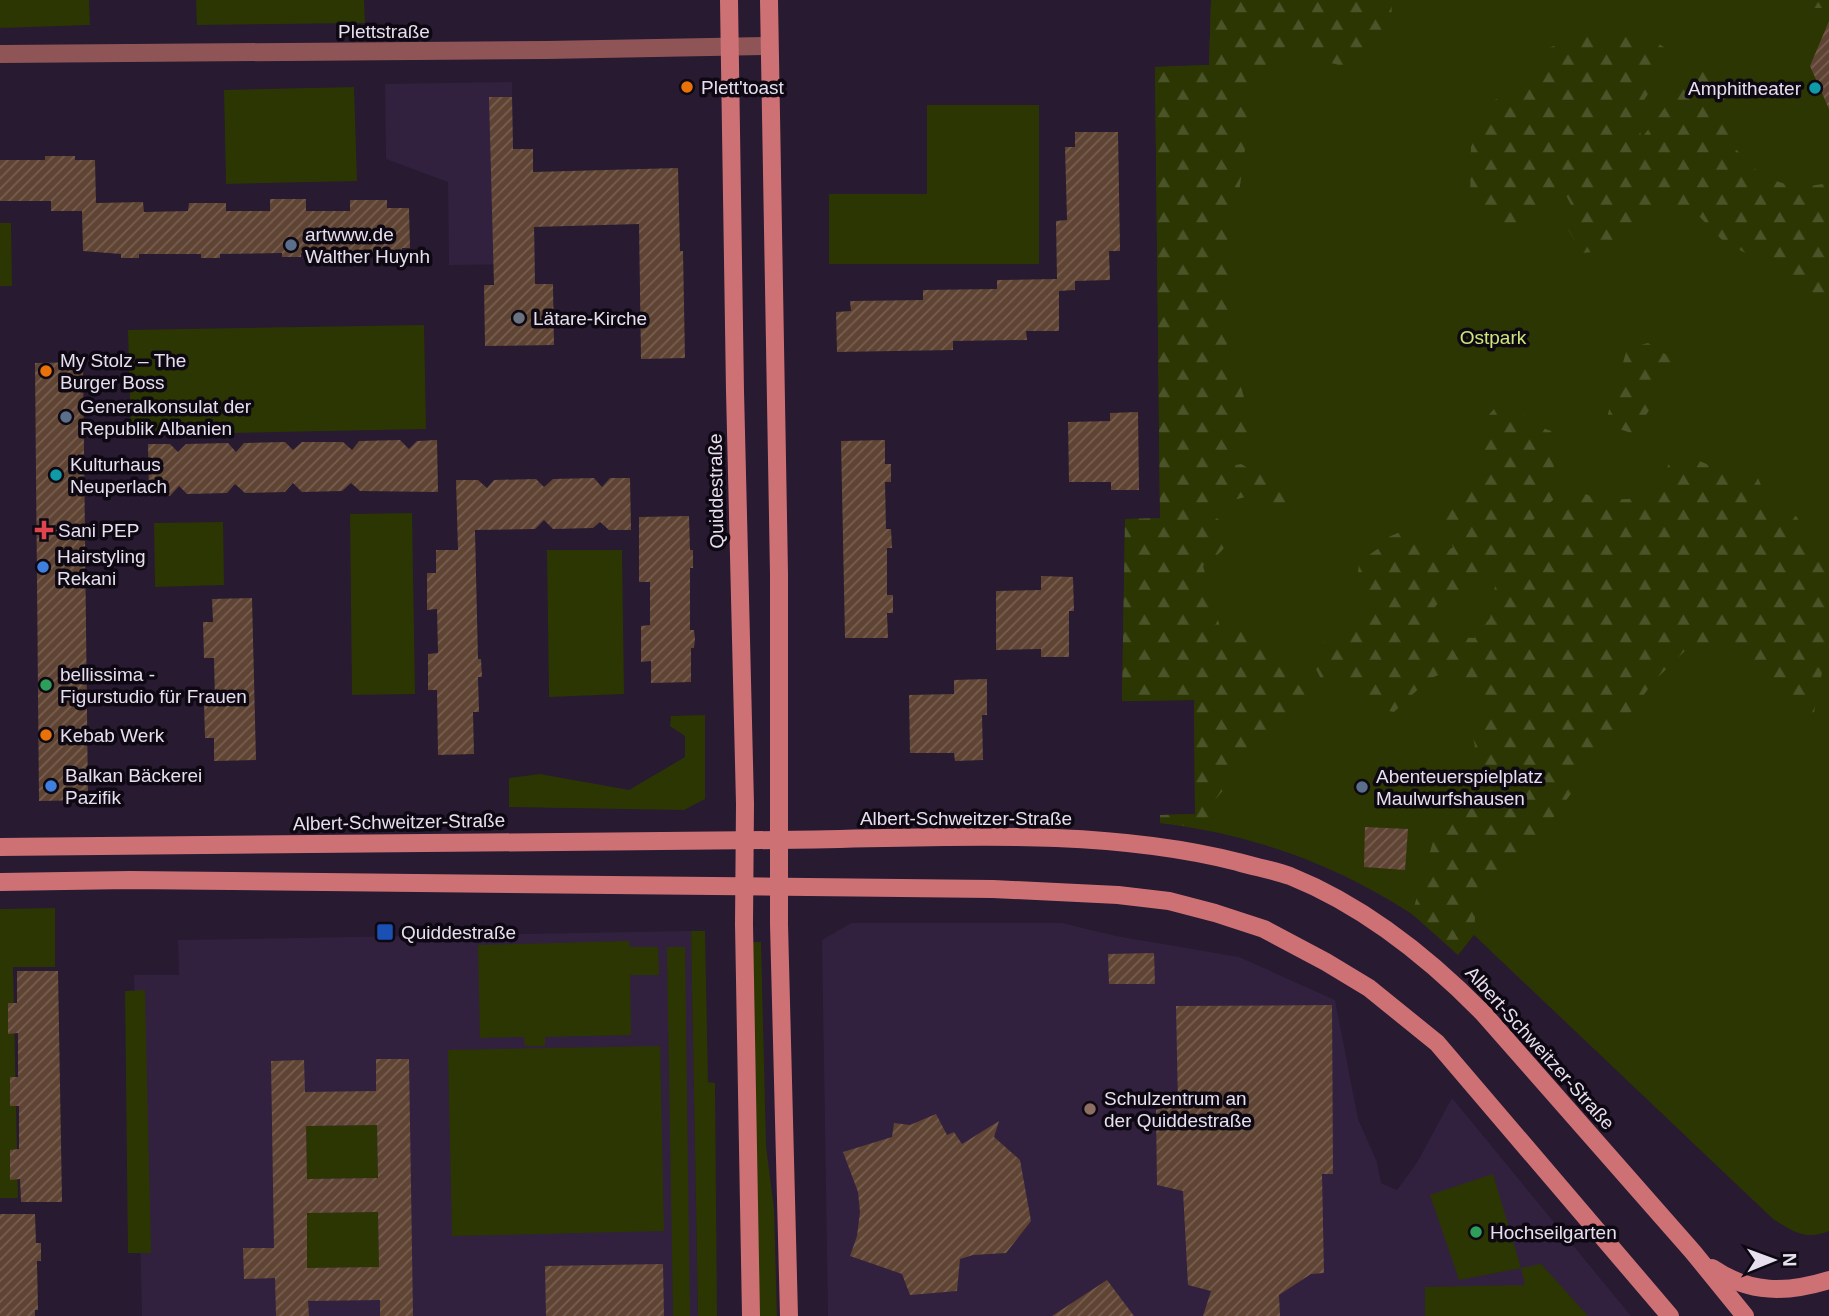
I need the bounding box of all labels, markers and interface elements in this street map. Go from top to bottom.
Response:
street label: Plettstraße [338,21,430,42]
place label: Plett'toast [701,77,785,98]
place label: Amphitheater [1688,78,1802,99]
marker: Plett'toast [679,79,695,95]
marker: Amphitheater [1807,80,1823,96]
place label: artwww.de Walther Huynh [305,224,430,267]
marker: artwww.de Walther Huynh [283,237,299,253]
place label: Lätare-Kirche [533,308,647,329]
marker: Lätare-Kirche [511,310,527,326]
park label: Ostpark [1460,327,1527,348]
place label: My Stolz – The Burger Boss [60,350,186,393]
marker: My Stolz – The Burger Boss [38,363,54,379]
place label: Generalkonsulat der Republik Albanien [80,396,252,439]
marker: Generalkonsulat der Republik Albanien [58,409,74,425]
street label: Quiddestraße [704,433,728,549]
place label: Kulturhaus Neuperlach [70,454,167,497]
marker: Kulturhaus Neuperlach [48,467,64,483]
place label: Sani PEP [58,520,139,541]
marker: Sani PEP [36,522,52,538]
place label: Hairstyling Rekani [57,546,146,589]
marker: Hairstyling Rekani [35,559,51,575]
place label: bellissima - Figurstudio für Frauen [60,664,247,707]
marker: bellissima - Figurstudio für Frauen [38,677,54,693]
place label: Kebab Werk [60,725,165,746]
marker: Kebab Werk [38,727,54,743]
place label: Balkan Bäckerei Pazifik [65,765,202,808]
place label: Abenteuerspielplatz Maulwurfshausen [1376,766,1543,809]
marker: Balkan Bäckerei Pazifik [43,778,59,794]
marker: Abenteuerspielplatz Maulwurfshausen [1354,779,1370,795]
street label: Albert-Schweitzer-Straße [860,808,1072,829]
street label: Albert-Schweitzer-Straße [293,810,505,834]
marker: Quiddestraße [375,922,395,942]
place label: Quiddestraße [401,922,516,943]
street label: Albert-Schweitzer-Straße [1461,962,1619,1134]
place label: Schulzentrum an der Quiddestraße [1104,1088,1252,1131]
marker: Schulzentrum an der Quiddestraße [1082,1101,1098,1117]
place label: Hochseilgarten [1490,1222,1617,1243]
marker: Hochseilgarten [1468,1224,1484,1240]
north arrow [1738,1225,1808,1295]
text: N [1779,1253,1800,1267]

